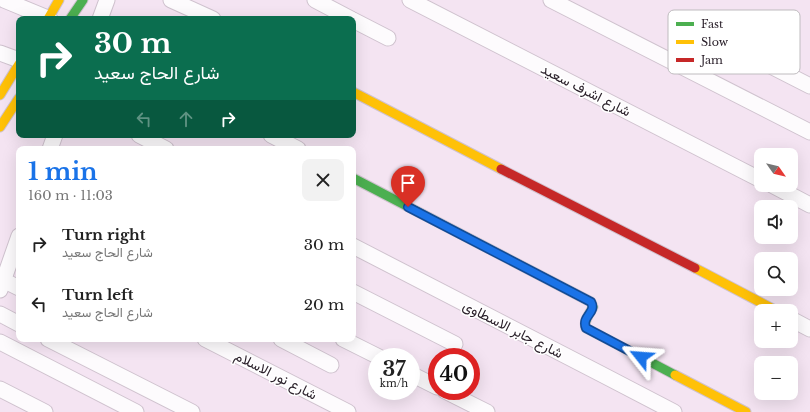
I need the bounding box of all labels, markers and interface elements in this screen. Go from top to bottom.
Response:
legend [668,10,800,74]
text: Fast [701,17,724,31]
text: 30 m [94,26,171,61]
icon: right [28,32,80,84]
text: Slow [701,35,729,49]
text: Jam [699,53,723,67]
street label: شارع اشرف سعيد [537,60,634,122]
text: شارع الحاج سعيد [94,62,220,84]
icon: left [133,108,155,130]
icon: ahead [175,108,197,130]
icon: right [217,108,239,130]
north arrow [754,148,798,192]
map controls [754,148,798,400]
text: 1 min [28,157,98,186]
button: close [302,159,344,201]
pin [391,166,425,207]
icon: arrive [397,172,419,194]
text: 160 m · 11:03 [28,187,113,204]
button: sound [754,200,798,244]
text: Turn right [62,225,145,244]
icon: right [28,233,50,255]
text: 30 m [304,235,344,254]
text: شارع الحاج سعيد [62,244,153,261]
button: search [754,252,798,296]
text: Turn left [62,285,133,304]
icon: left [28,293,50,315]
text: 20 m [304,295,344,314]
street label: شارع جابر الاسطاوى [459,296,566,364]
text: شارع الحاج سعيد [62,304,153,321]
button: + [754,304,798,348]
position arrow [620,336,662,378]
street label: شارع نور الاسلام [231,347,320,405]
speed limit sign: 40 [428,348,480,400]
button: − [754,356,798,400]
text: 37 [382,357,406,381]
text: km/h [380,377,408,390]

